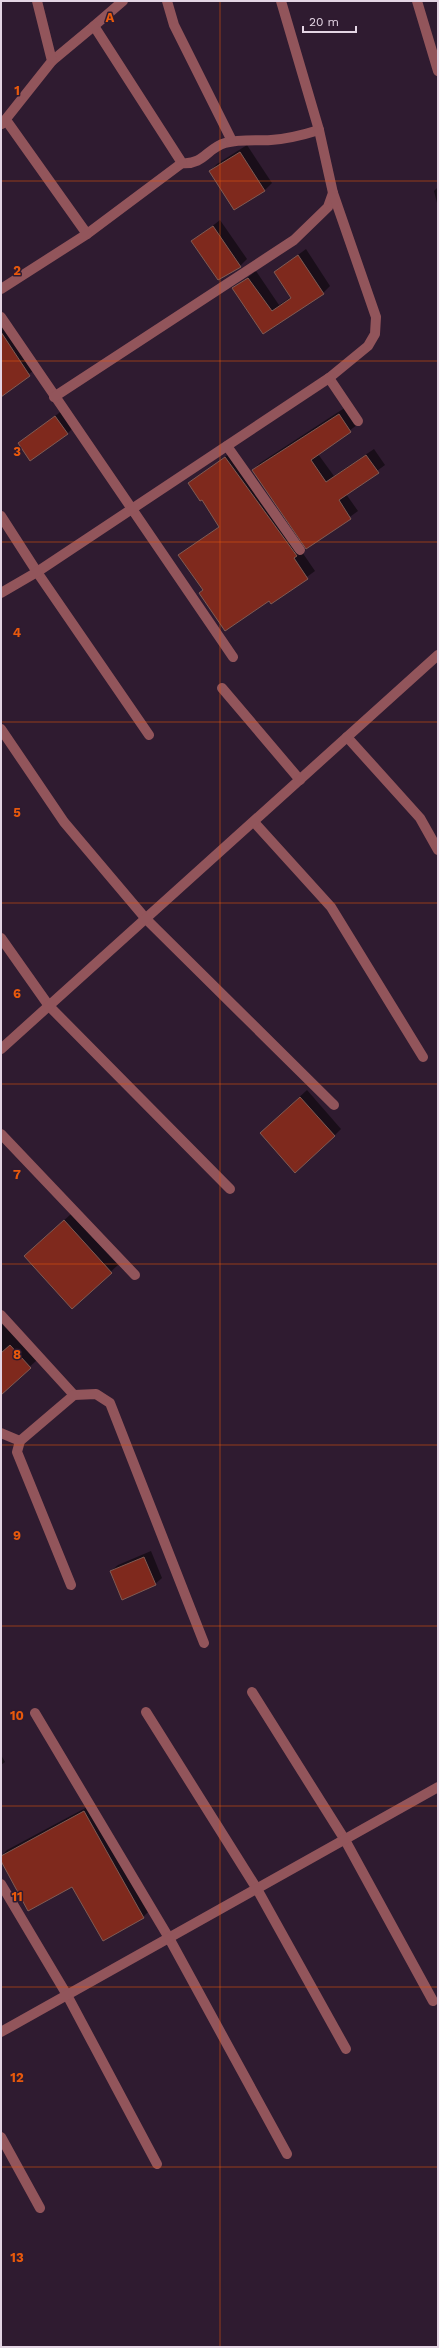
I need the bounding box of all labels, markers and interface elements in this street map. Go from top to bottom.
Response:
scale bar [303,8,356,34]
text: A [106,10,115,25]
text: 20 m [309,15,339,29]
text: 1 [14,83,20,98]
text: 2 [13,263,21,278]
text: 3 [13,444,21,459]
text: 4 [13,625,22,640]
text: 5 [13,805,21,820]
text: 6 [13,986,21,1001]
text: 7 [13,1167,21,1182]
text: 8 [13,1347,21,1362]
text: 9 [13,1528,21,1543]
text: 10 [10,1708,24,1723]
text: 11 [11,1889,23,1904]
text: 12 [10,2070,24,2085]
text: 13 [10,2250,24,2265]

